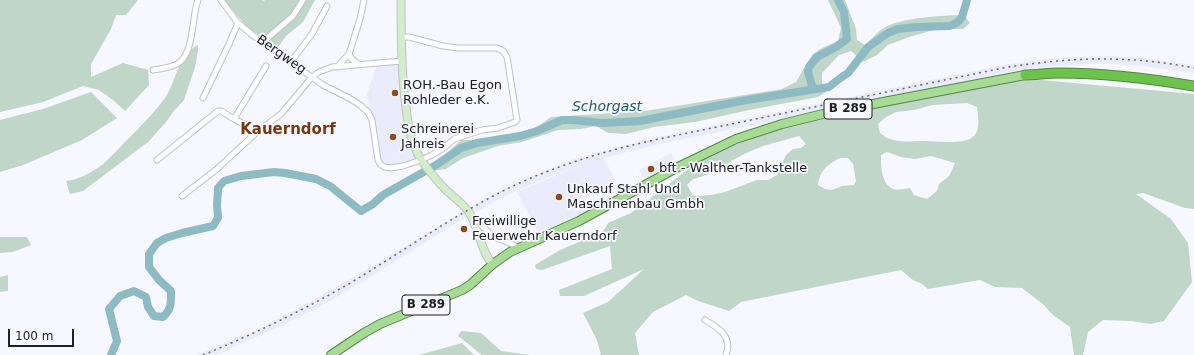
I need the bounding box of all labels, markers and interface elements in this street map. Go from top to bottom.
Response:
street label: Bergweg [253,32,309,78]
place label: ROH.-Bau Egon Rohleder e.K. [403,78,502,109]
marker: ROH.-Bau Egon Rohleder e.K. [390,88,400,98]
water label: Schorgast [572,99,642,115]
road number: B 289 [824,99,872,119]
district label: Kauerndorf [240,121,336,139]
place label: Schreinerei Jahreis [401,122,474,153]
marker: Schreinerei Jahreis [388,132,398,142]
place label: bft - Walther-Tankstelle [659,161,807,177]
marker: bft - Walther-Tankstelle [646,164,656,174]
place label: Unkauf Stahl Und Maschinenbau Gmbh [567,182,704,213]
marker: Unkauf Stahl Und Maschinenbau Gmbh [554,192,564,202]
place label: Freiwillige Feuerwehr Kauerndorf [472,214,617,245]
marker: Freiwillige Feuerwehr Kauerndorf [459,224,469,234]
road number: B 289 [402,295,450,315]
scale bar [10,321,76,347]
text: 100 m [15,329,53,343]

